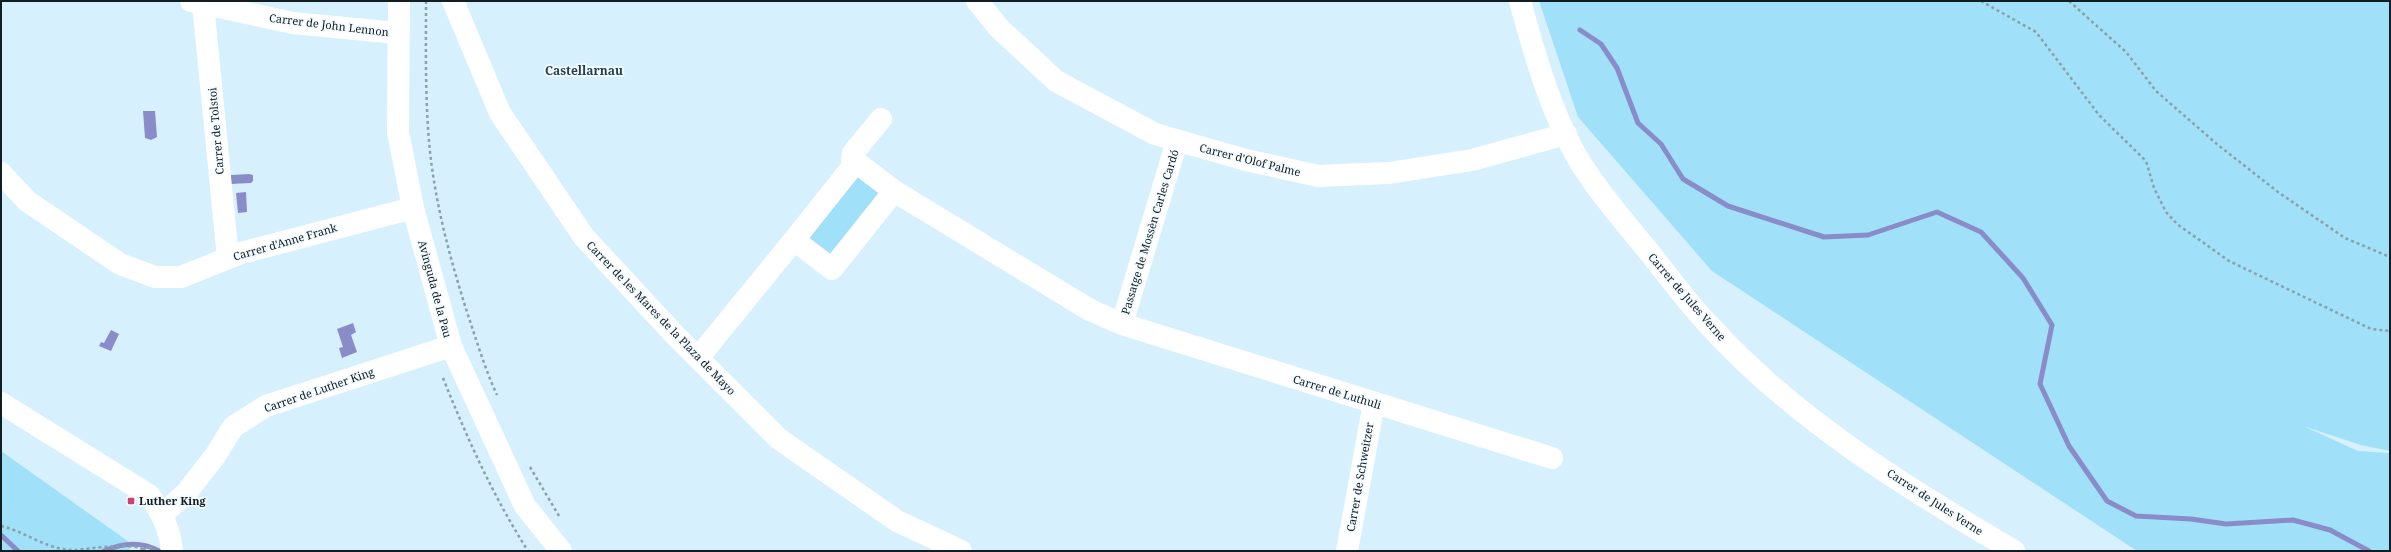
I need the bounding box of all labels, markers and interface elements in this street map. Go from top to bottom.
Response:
street label: Carrer de John Lennon [268,10,390,39]
district label: Castellarnau [545,62,623,79]
street label: Carrer de Tolstoi [204,86,227,175]
street label: Carrer d'Olof Palme [1198,140,1302,179]
street label: Passatge de Mossèn Carles Cardó [1117,147,1182,316]
street label: Carrer d'Anne Frank [231,219,339,264]
street label: Carrer de les Mares de la Plaza de Mayo [584,237,739,398]
street label: Avinguda de la Pau [415,238,456,339]
street label: Carrer de Jules Verne [1645,250,1730,344]
street label: Carrer de Luther King [262,364,376,415]
street label: Carrer de Luthuli [1291,371,1383,412]
street label: Carrer de Schweitzer [1343,420,1377,533]
street label: Carrer de Jules Verne [1884,465,1986,538]
place label: Luther King [139,493,207,508]
marker: Luther King [126,496,136,506]

